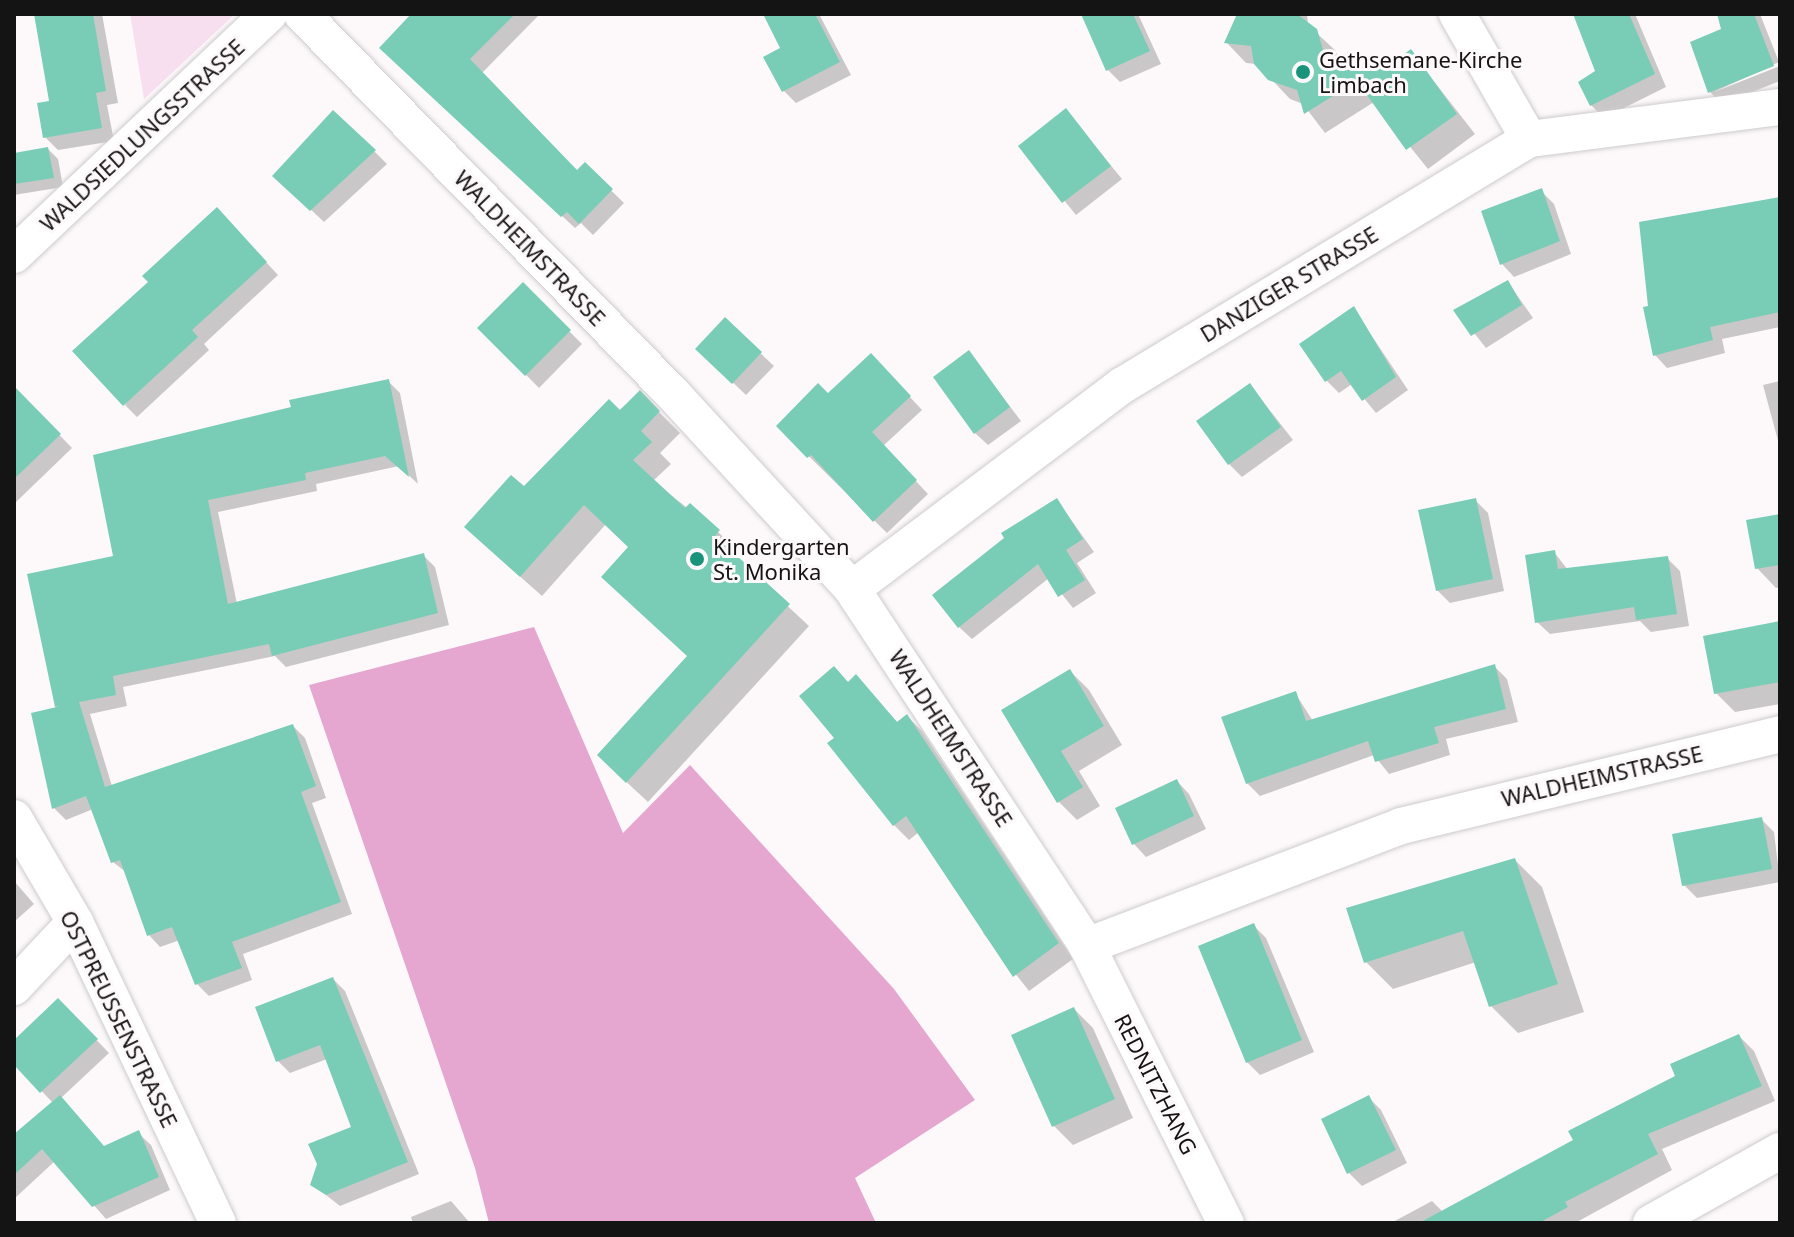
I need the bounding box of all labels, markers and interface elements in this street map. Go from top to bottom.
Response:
street label: WALDSIEDLUNGSSTRASSE [34,33,250,237]
place label: Gethsemane-Kirche Limbach [1319,46,1522,98]
marker: Gethsemane-Kirche Limbach [1294,63,1312,81]
street label: WALDHEIMSTRASSE [449,165,611,331]
street label: DANZIGER STRASSE [1195,221,1383,347]
place label: Kindergarten St. Monika [713,533,850,584]
marker: Kindergarten St. Monika [688,550,706,568]
street label: WALDHEIMSTRASSE [884,645,1018,831]
street label: WALDHEIMSTRASSE [1499,740,1705,812]
street label: OSTPREUSSENSTRASSE [55,906,183,1132]
street label: REDNITZHANG [1109,1009,1203,1159]

